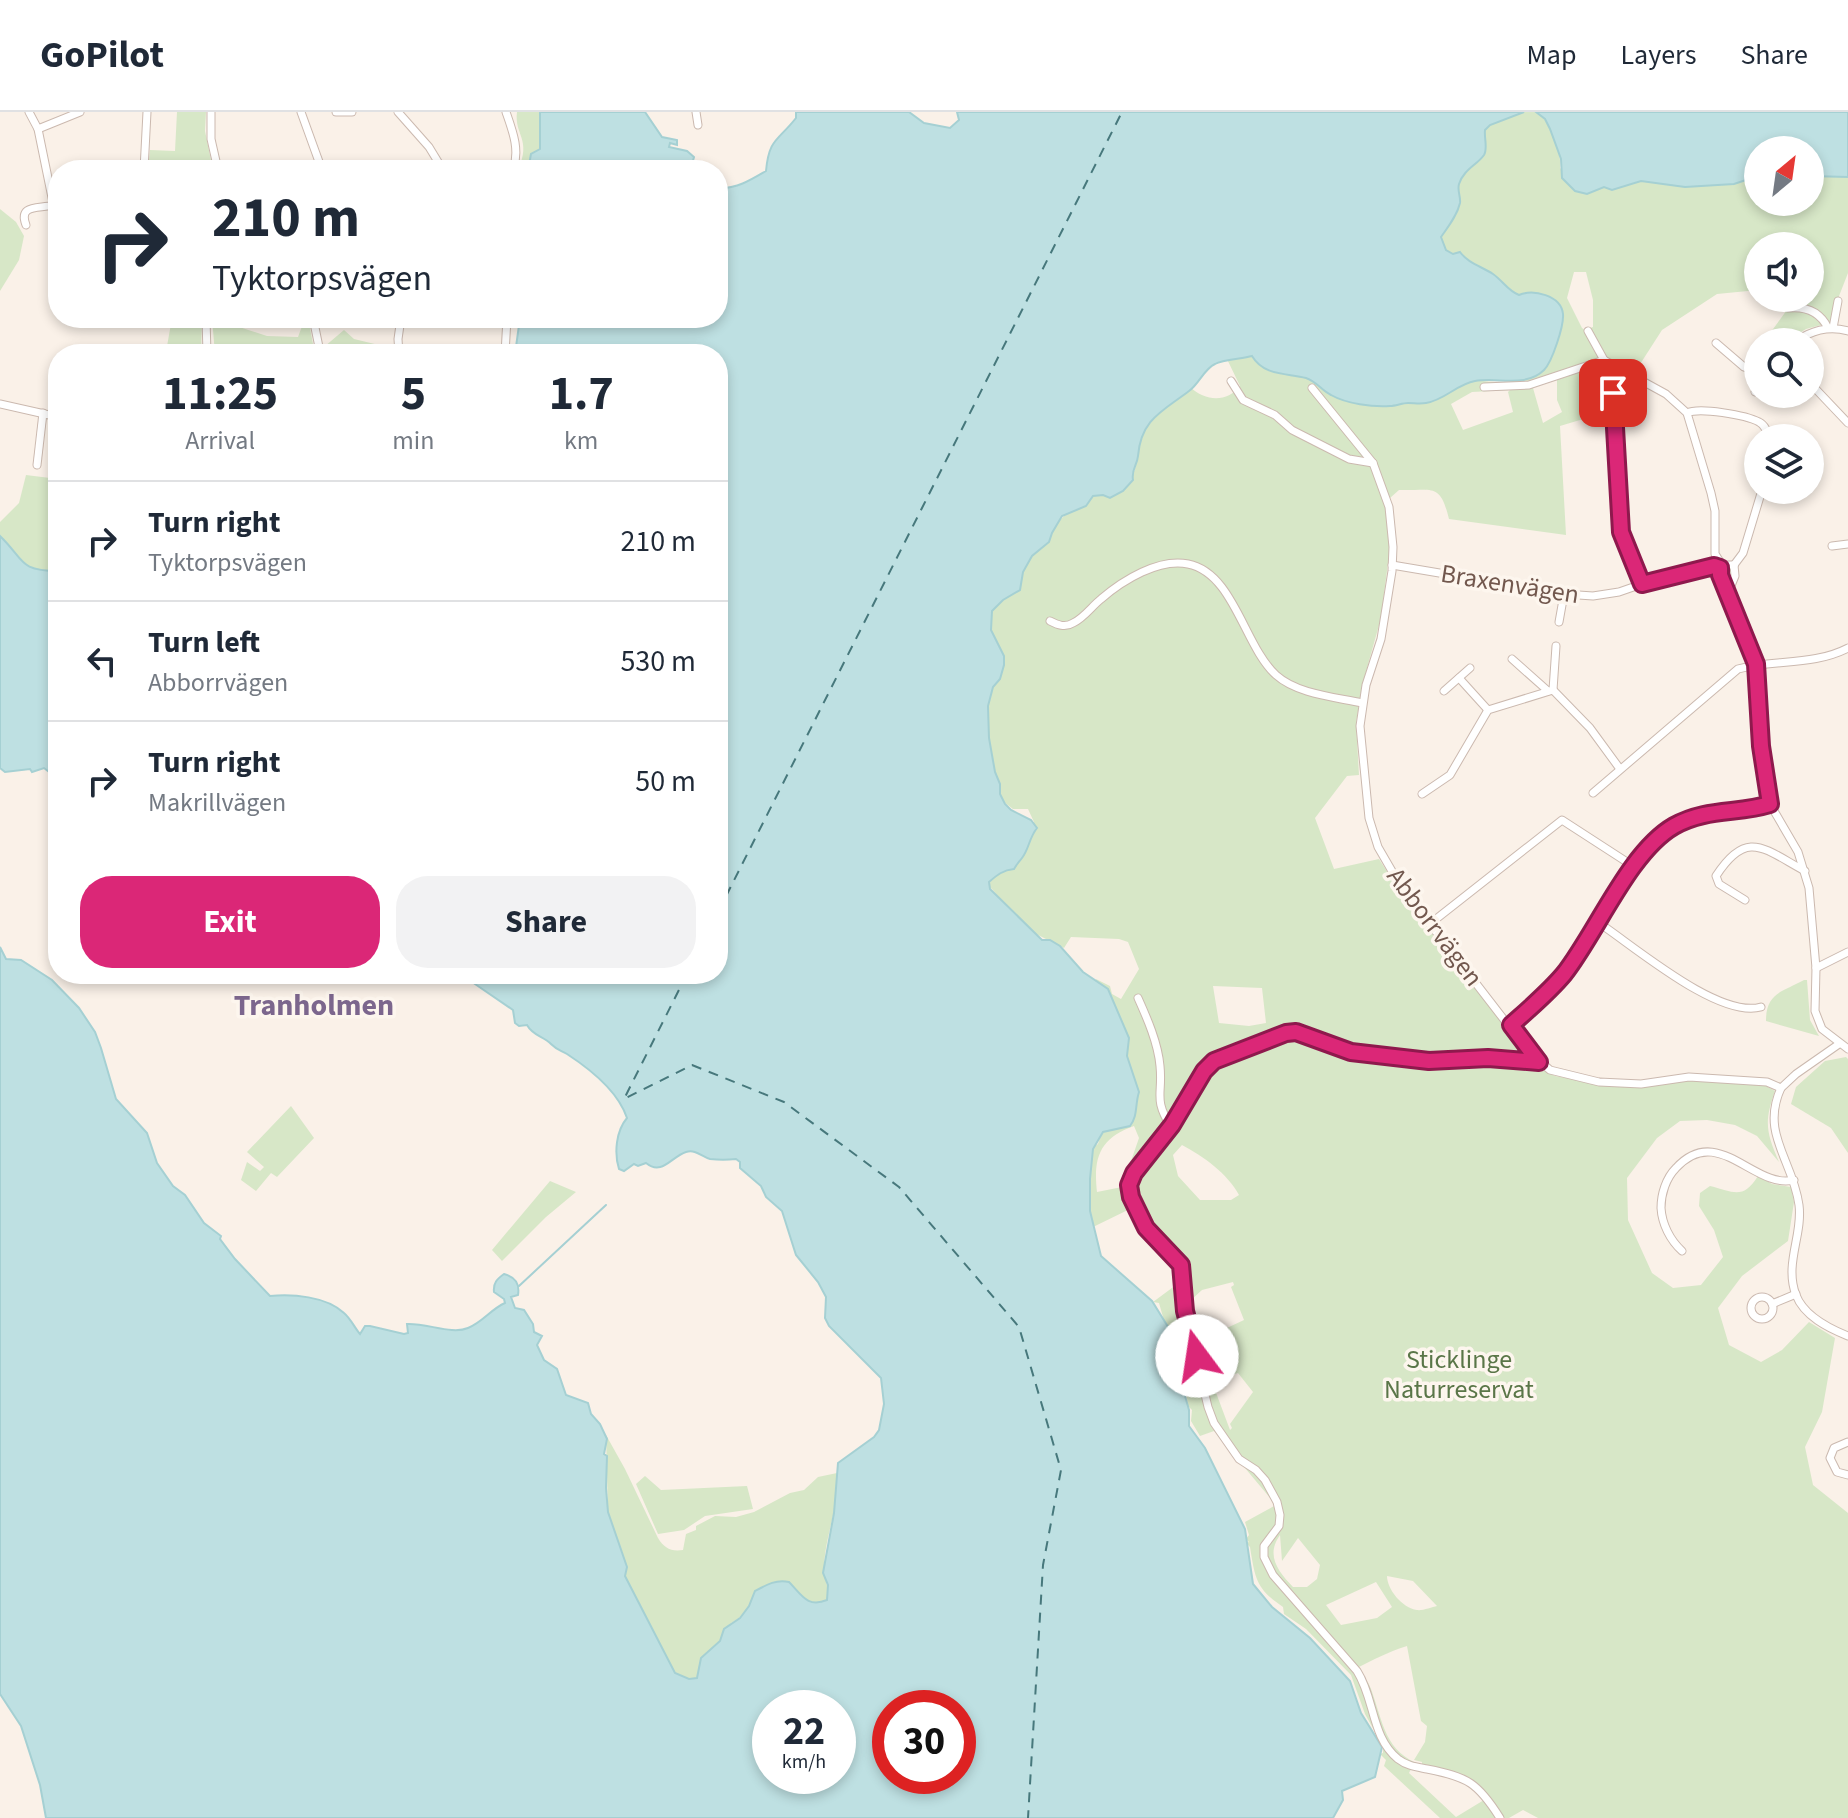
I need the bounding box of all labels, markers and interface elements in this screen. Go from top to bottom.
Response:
text: GoPilot [40,28,164,82]
text: Map [1526,35,1576,75]
text: Layers [1620,35,1696,75]
text: Share [1740,35,1808,75]
north arrow [1744,136,1824,216]
map controls [1744,136,1824,504]
text: 210 m [212,179,360,258]
icon: right [80,192,184,296]
button: sound [1744,232,1824,312]
text: Tyktorpsvägen [212,253,432,304]
button: search [1744,328,1824,408]
pin [1579,359,1647,427]
text: 11:25 [162,360,278,428]
text: 5 [401,360,426,428]
text: 1.7 [549,360,614,428]
icon: arrive [1591,371,1635,415]
text: Arrival [185,422,255,459]
text: min [392,422,434,459]
text: km [564,422,598,459]
button: layers [1744,424,1824,504]
text: Turn right [148,501,280,544]
icon: right [80,519,124,563]
text: 210 m [620,520,696,563]
text: Tyktorpsvägen [148,544,307,581]
street label: Braxenvägen [1438,555,1582,613]
text: Turn left [148,621,260,664]
icon: left [80,639,124,683]
text: 530 m [620,640,696,683]
text: Abborrvägen [148,664,288,701]
text: Turn right [148,741,280,784]
icon: right [80,759,124,803]
text: 50 m [635,760,696,803]
text: Makrillvägen [148,784,286,821]
street label: Abborrvägen [1378,860,1492,994]
button: Exit [80,876,380,968]
button: Share [396,876,696,968]
district label: Tranholmen [234,984,394,1027]
position arrow [1155,1314,1239,1398]
park label: Sticklinge Naturreservat [1384,1341,1534,1408]
speed limit sign: 30 [872,1690,976,1794]
text: 22 [783,1703,825,1760]
text: km/h [782,1748,826,1776]

